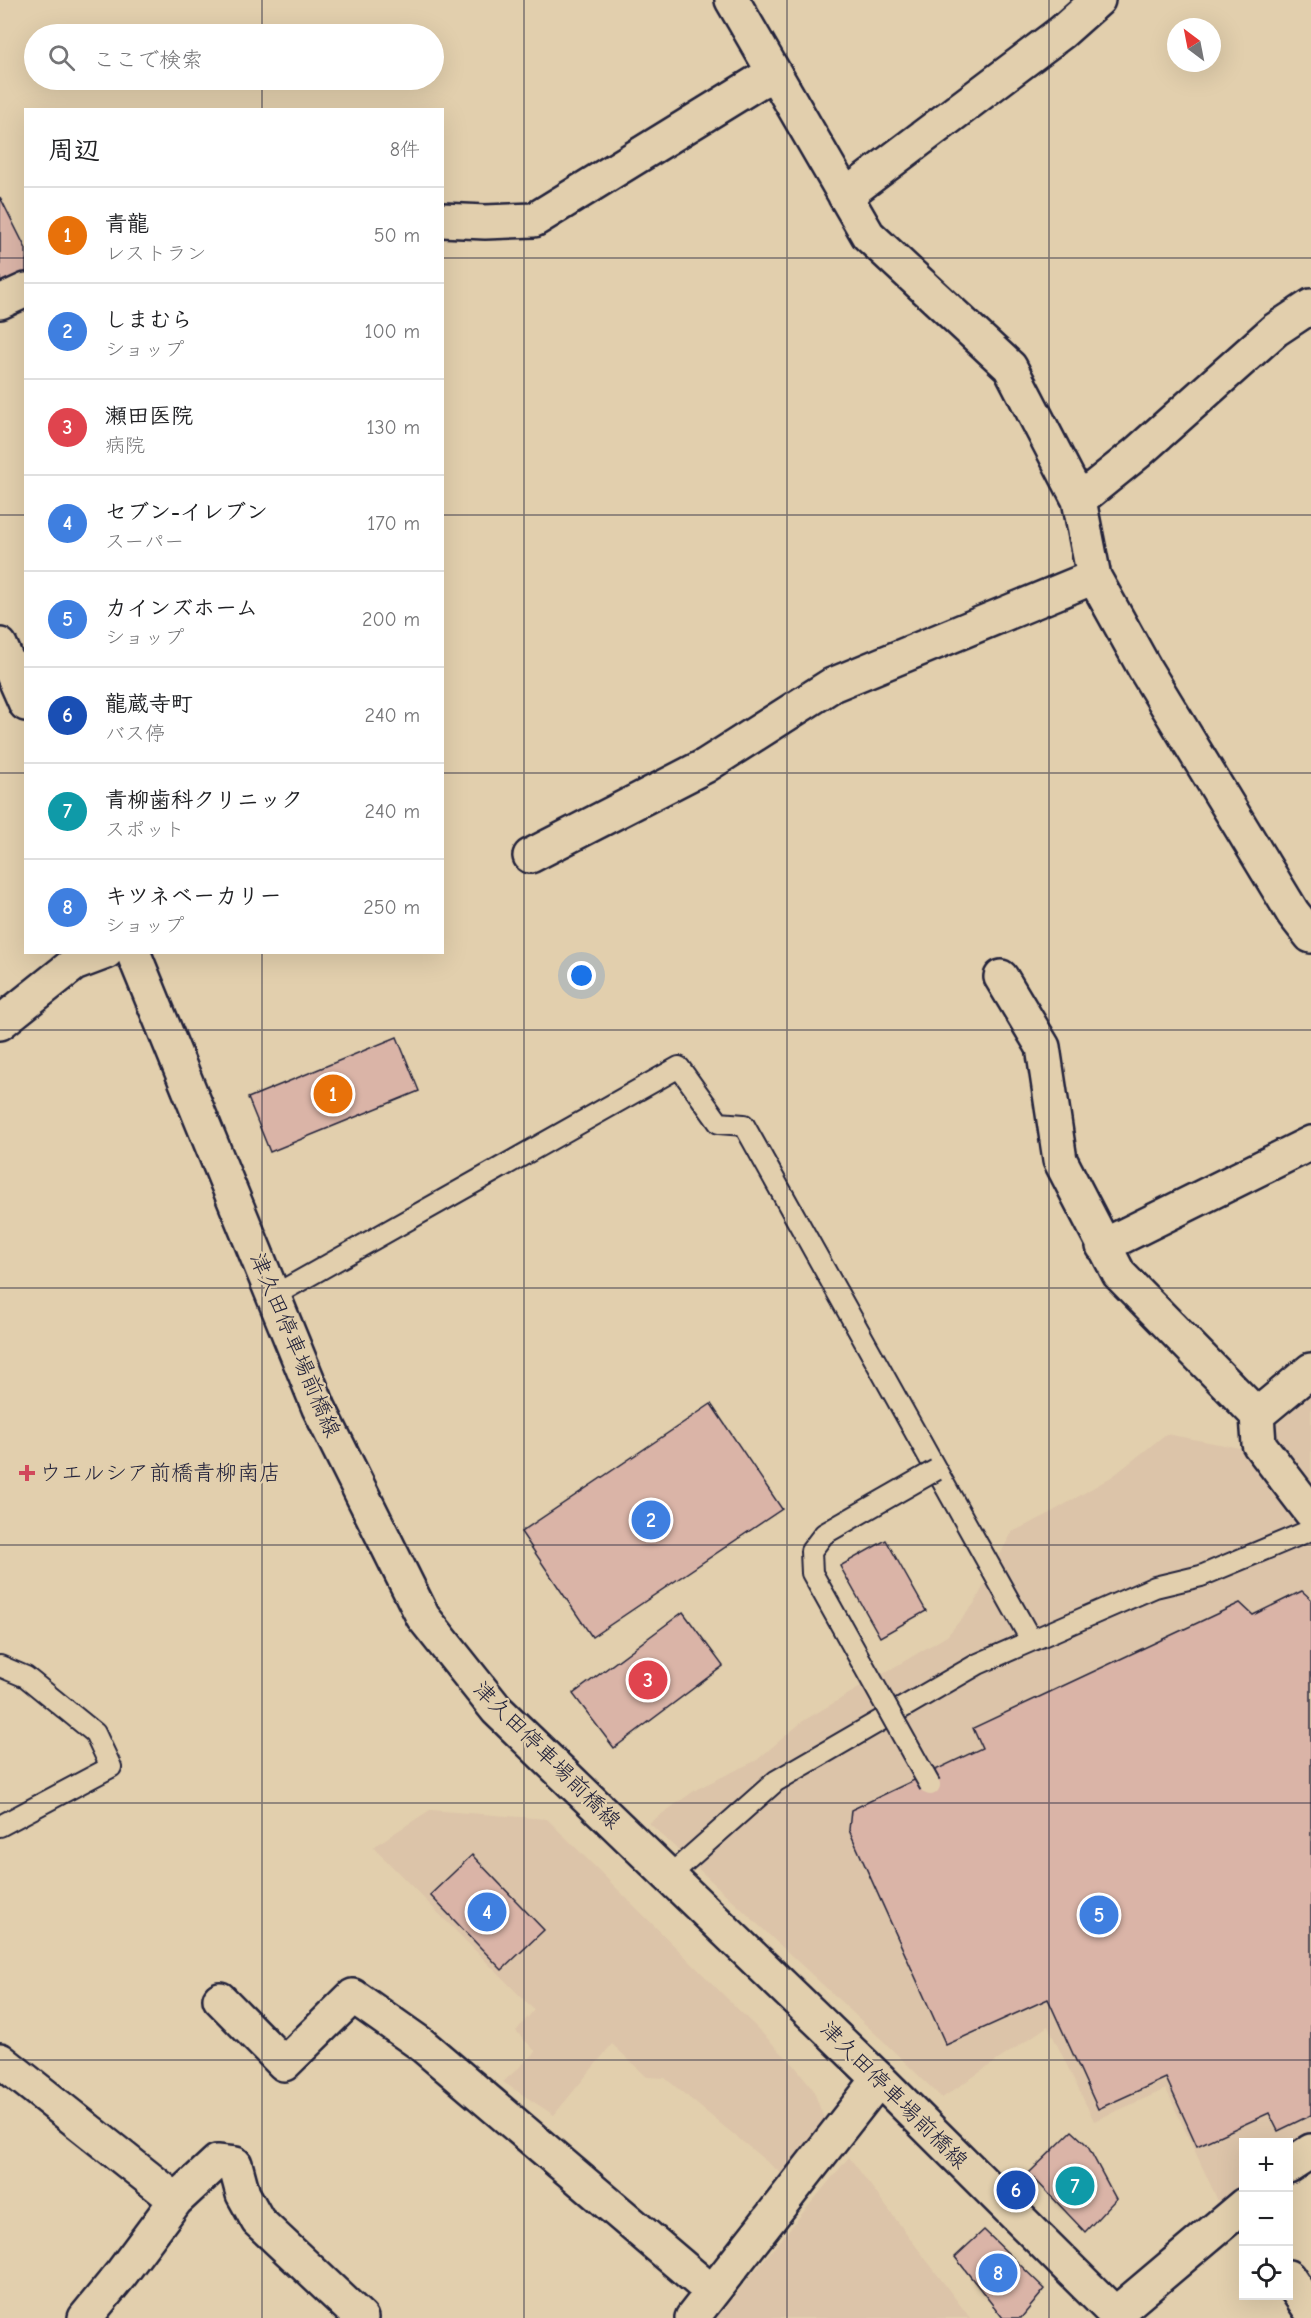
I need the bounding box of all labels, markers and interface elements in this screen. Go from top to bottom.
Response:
north arrow [1167,18,1221,72]
search box [24,24,444,90]
icon: search [45,41,78,74]
text: ここで検索 [93,47,203,73]
text: 周辺 [48,136,100,166]
text: 8件 [390,138,420,161]
text: 青龍 [105,211,149,237]
text: 1 [64,224,71,247]
text: 50 m [374,224,420,247]
text: レストラン [105,242,207,265]
text: しまむら [105,307,193,333]
text: 2 [63,320,72,343]
text: 100 m [365,320,420,343]
text: ショップ [105,338,184,361]
text: 瀬田医院 [105,403,193,429]
text: 3 [63,416,72,439]
text: 130 m [367,416,420,439]
text: 病院 [105,434,145,457]
text: セブン-イレブン [105,499,268,525]
text: 4 [63,512,72,535]
text: 170 m [367,512,420,535]
text: スーパー [105,530,184,553]
text: カインズホーム [105,595,258,621]
text: 5 [62,608,73,631]
text: 200 m [362,608,420,631]
text: ショップ [105,626,184,649]
text: 龍蔵寺町 [105,691,193,717]
text: 6 [62,704,73,727]
text: 240 m [365,704,420,727]
text: バス停 [105,722,165,745]
text: 青柳歯科クリニック [105,787,303,813]
text: 7 [63,800,72,823]
text: 240 m [365,800,420,823]
text: スポット [105,818,185,841]
text: キツネベーカリー [105,883,281,909]
text: 8 [62,896,73,919]
text: 250 m [363,896,420,919]
text: ショップ [105,914,184,937]
your location [567,961,596,990]
pin: 1 [314,1072,352,1116]
street label: 津久田停車場前橋線 [244,1249,346,1441]
place label: ウエルシア前橋青柳南店 [39,1460,281,1486]
marker: ウエルシア前橋青柳南店 [20,1466,34,1480]
pin: 2 [632,1498,670,1543]
pin: 3 [628,1658,668,1702]
street label: 津久田停車場前橋線 [468,1676,626,1834]
pin: 4 [468,1890,506,1934]
pin: 5 [1080,1892,1118,1938]
street label: 津久田停車場前橋線 [815,2016,973,2174]
map controls [1239,2138,1293,2300]
button: + [1239,2138,1293,2192]
pin: 7 [1056,2164,1094,2208]
pin: 6 [996,2168,1036,2212]
button: − [1239,2192,1293,2246]
button: locate [1239,2246,1293,2300]
pin: 8 [978,2250,1018,2296]

